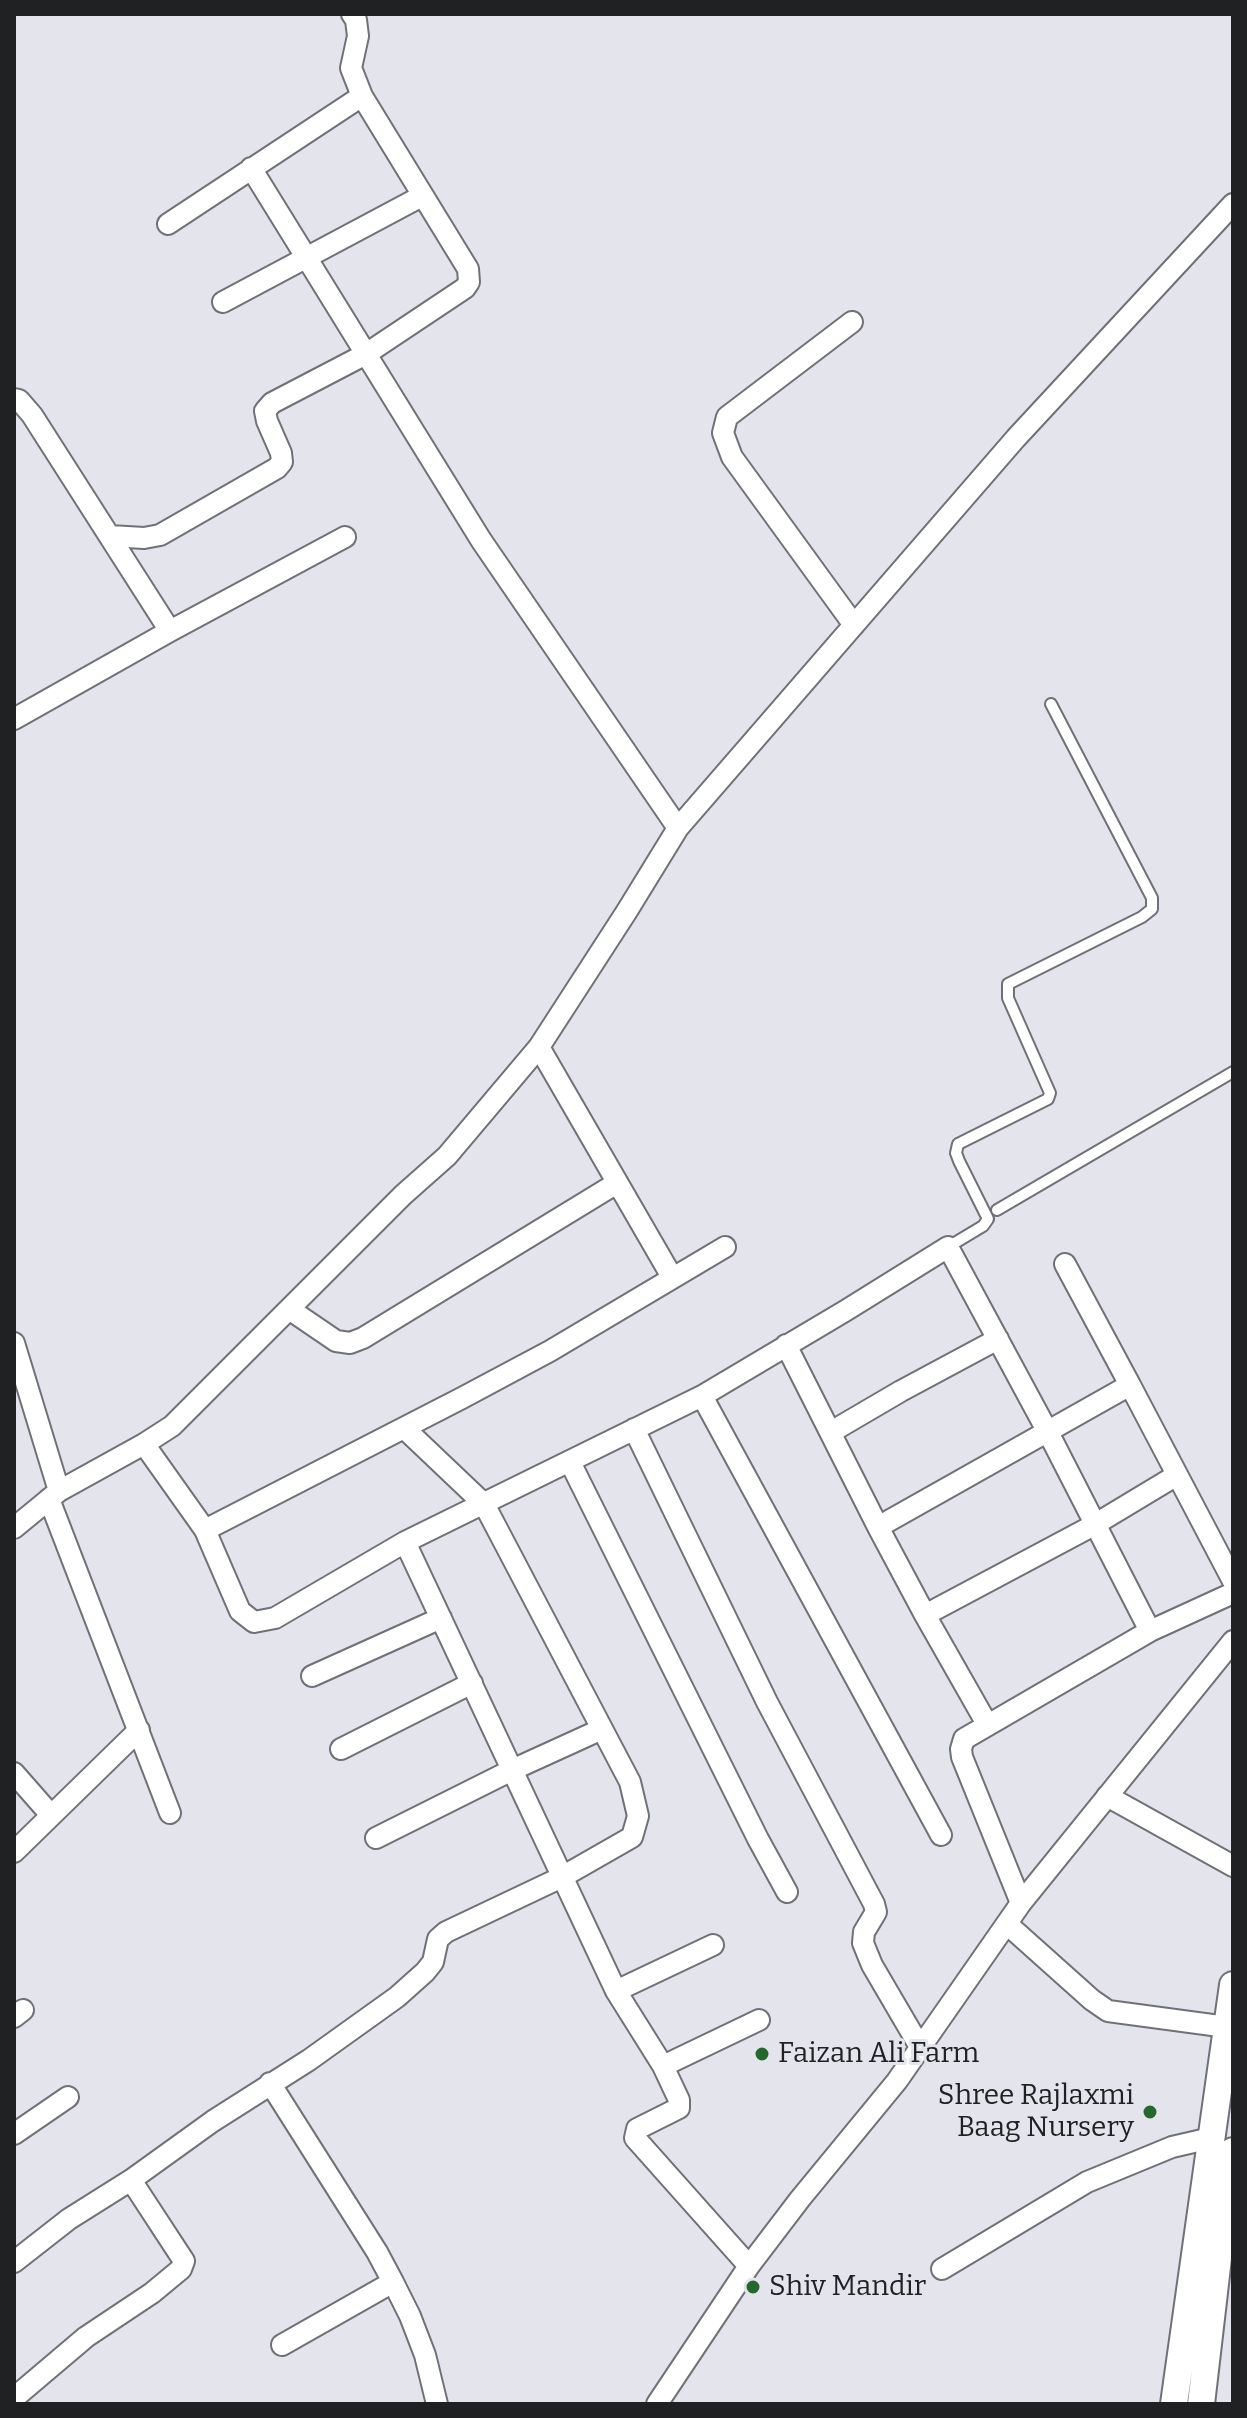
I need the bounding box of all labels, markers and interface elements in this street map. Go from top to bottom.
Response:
place label: Faizan Ali Farm [778,2037,979,2071]
marker: Faizan Ali Farm [753,2045,771,2063]
place label: Shree Rajlaxmi Baag Nursery [938,2079,1134,2145]
marker: Shree Rajlaxmi Baag Nursery [1141,2103,1159,2121]
place label: Shiv Mandir [769,2270,926,2304]
marker: Shiv Mandir [744,2278,762,2296]

